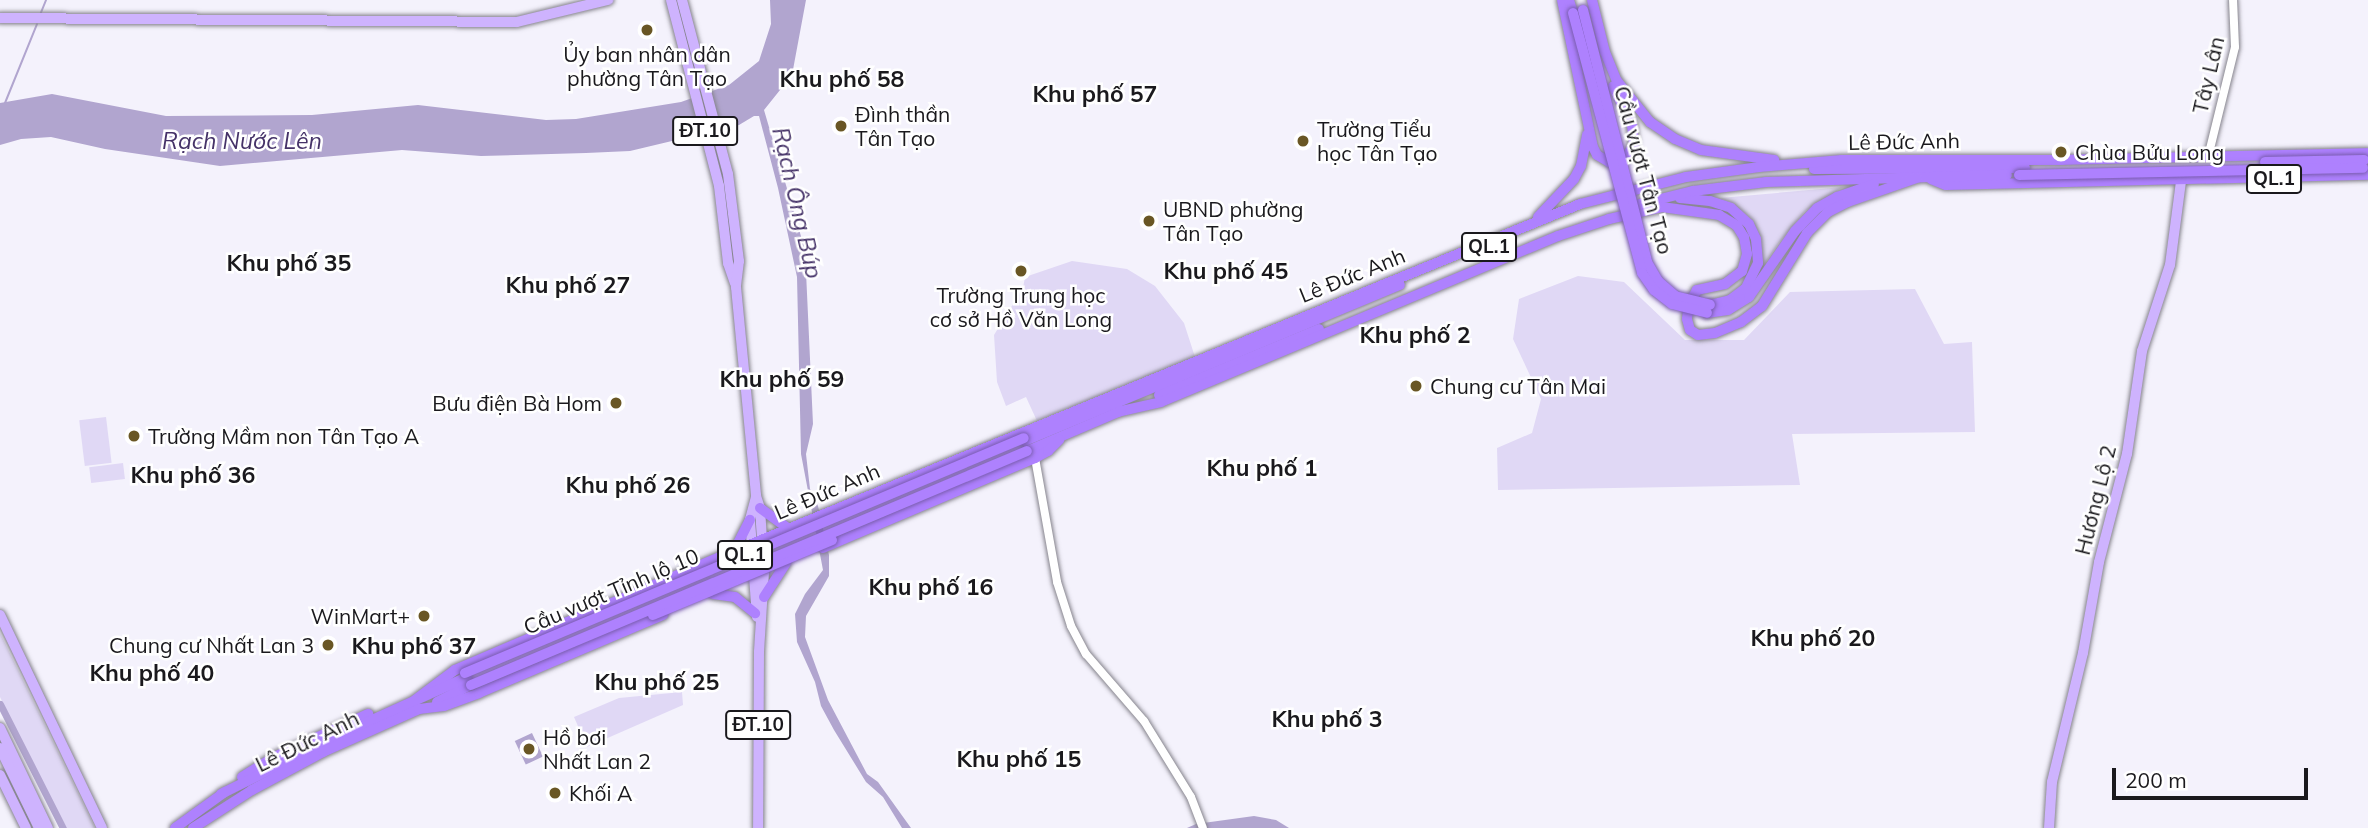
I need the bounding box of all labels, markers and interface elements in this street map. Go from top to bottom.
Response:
marker: Ủy ban nhân dân phường Tân Tạo [639,22,655,38]
street label: Tây Lân [2187,34,2229,116]
place label: Ủy ban nhân dân phường Tân Tạo [563,41,731,91]
district label: Khu phố 58 [780,65,904,93]
district label: Khu phố 57 [1033,80,1157,108]
street label: Cầu vượt Tân Tạo [1609,83,1679,257]
place label: Đình thần Tân Tạo [855,101,950,151]
road number: ĐT.10 [672,116,738,146]
place label: Trường Tiểu học Tân Tạo [1317,116,1438,166]
marker: Đình thần Tân Tạo [833,118,849,134]
water label: Rạch Ông Búp [766,125,828,281]
water label: Rạch Nước Lên [162,127,322,155]
street label: Lê Đức Anh [1848,127,1960,155]
marker: Trường Tiểu học Tân Tạo [1295,133,1311,149]
place label: Chùa Bửu Long [2075,139,2224,165]
marker: Chùa Bửu Long [2053,144,2069,160]
road number: QL.1 [2246,164,2302,195]
place label: UBND phường Tân Tạo [1163,196,1303,246]
marker: UBND phường Tân Tạo [1141,213,1157,229]
road number: QL.1 [1461,232,1517,262]
street label: Lê Đức Anh [1295,242,1409,308]
district label: Khu phố 35 [227,249,351,277]
district label: Khu phố 45 [1164,257,1288,285]
marker: Trường Trung học cơ sở Hồ Văn Long [1013,263,1029,279]
district label: Khu phố 27 [506,271,630,299]
place label: Trường Trung học cơ sở Hồ Văn Long [930,282,1112,332]
district label: Khu phố 2 [1359,321,1471,349]
district label: Khu phố 59 [720,365,844,393]
place label: Chung cư Tân Mai [1430,373,1606,399]
marker: Chung cư Tân Mai [1408,378,1424,394]
place label: Bưu điện Bà Hom [432,390,602,416]
marker: Bưu điện Bà Hom [608,395,624,411]
place label: Trường Mầm non Tân Tạo A [148,423,419,449]
marker: Trường Mầm non Tân Tạo A [126,428,142,444]
street label: Hương Lộ 2 [2069,443,2121,557]
district label: Khu phố 1 [1206,454,1318,482]
street label: Lê Đức Anh [771,458,883,524]
district label: Khu phố 36 [131,461,255,489]
district label: Khu phố 26 [566,471,690,499]
road number: QL.1 [717,540,773,570]
street label: Cầu vượt Tỉnh lộ 10 [520,543,702,639]
district label: Khu phố 16 [869,573,993,601]
place label: WinMart+ [311,603,410,629]
marker: WinMart+ [416,608,432,624]
district label: Khu phố 20 [1751,624,1875,652]
place label: Chung cư Nhất Lan 3 [109,632,314,658]
district label: Khu phố 37 [352,632,476,660]
marker: Chung cư Nhất Lan 3 [320,637,336,653]
district label: Khu phố 40 [90,659,214,687]
district label: Khu phố 25 [595,668,719,696]
street label: Lê Đức Anh [251,705,363,777]
district label: Khu phố 3 [1271,705,1383,733]
road number: ĐT.10 [725,710,791,740]
place label: Hồ bơi Nhất Lan 2 [543,724,651,774]
marker: Hồ bơi Nhất Lan 2 [521,741,537,757]
district label: Khu phố 15 [957,745,1081,773]
scale bar [2116,754,2312,798]
text: 200 m [2125,767,2187,793]
place label: Khối A [569,780,633,806]
marker: Khối A [547,785,563,801]

